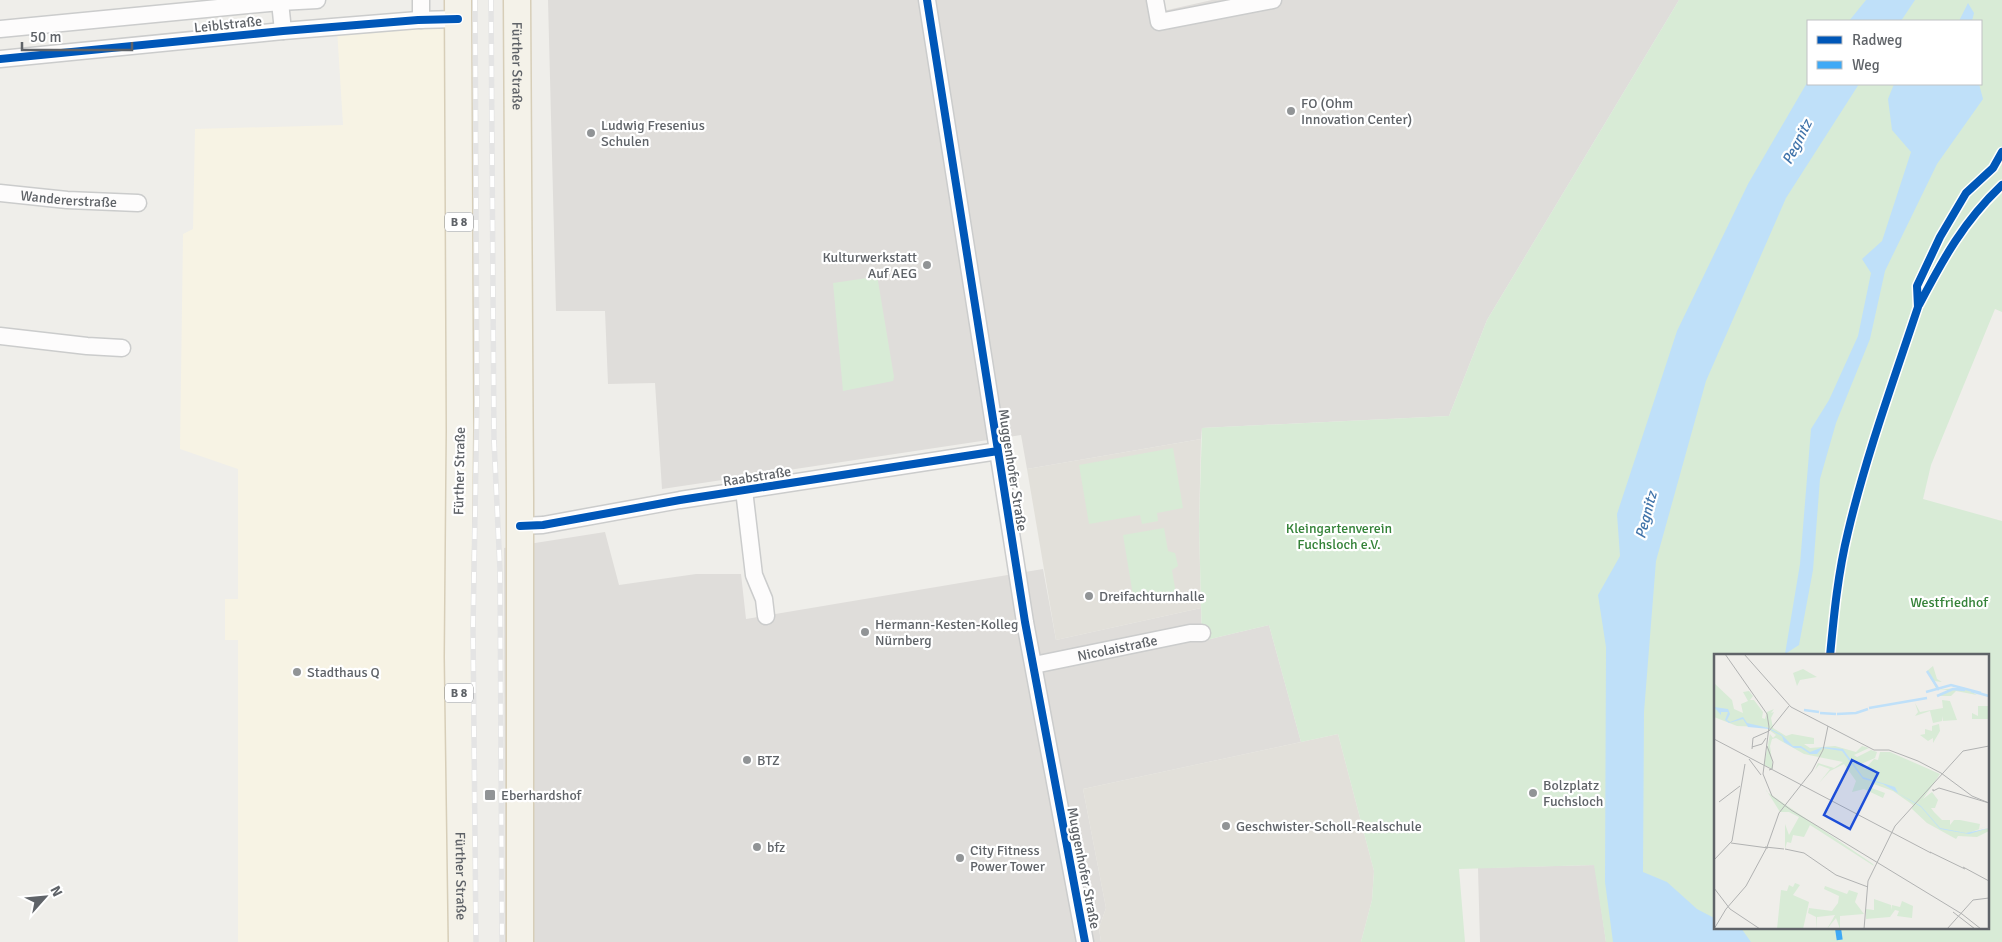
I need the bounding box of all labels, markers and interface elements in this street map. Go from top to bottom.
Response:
street label: Leiblstraße [193,12,263,37]
scale bar [22,20,132,52]
legend [1807,20,1982,85]
street label: Fürther Straße [508,22,526,110]
text: 50 m [30,28,61,46]
text: Radweg [1852,31,1903,49]
text: Weg [1852,56,1880,74]
place label: FO (Ohm Innovation Center) [1301,95,1412,128]
marker: FO (Ohm Innovation Center) [1285,105,1297,117]
water label: Pegnitz [1778,115,1816,167]
place label: Ludwig Fresenius Schulen [601,117,705,150]
marker: Ludwig Fresenius Schulen [585,127,597,139]
street label: Wandererstraße [20,187,117,211]
road number: B 8 [445,212,473,232]
place label: Kulturwerkstatt Auf AEG [822,249,917,282]
marker: Kulturwerkstatt Auf AEG [921,259,933,271]
street label: Muggenhofer Straße [994,408,1031,532]
street label: Fürther Straße [450,427,469,515]
street label: Raabstraße [722,463,792,490]
water label: Pegnitz [1631,488,1661,540]
park label: Kleingartenverein Fuchsloch e.V. [1286,520,1392,553]
place label: Dreifachturnhalle [1099,588,1205,605]
marker: Dreifachturnhalle [1083,590,1095,602]
park label: Westfriedhof [1910,594,1989,611]
place label: Hermann-Kesten-Kolleg Nürnberg [875,616,1018,649]
marker: Hermann-Kesten-Kolleg Nürnberg [859,626,871,638]
street label: Nicolaistraße [1076,632,1159,665]
inset map [1714,654,1990,930]
place label: Stadthaus Q [307,664,380,681]
marker: Stadthaus Q [291,666,303,678]
road number: B 8 [445,684,473,702]
place label: BTZ [757,752,780,769]
marker: BTZ [741,754,753,766]
place label: Bolzplatz Fuchsloch [1543,777,1603,810]
place label: Eberhardshof [501,787,583,804]
marker: Bolzplatz Fuchsloch [1527,787,1539,799]
marker: Eberhardshof [483,788,497,802]
street label: Muggenhofer Straße [1063,806,1104,930]
place label: Geschwister-Scholl-Realschule [1236,818,1422,835]
marker: Geschwister-Scholl-Realschule [1220,820,1232,832]
street label: Fürther Straße [451,832,470,920]
place label: bfz [767,839,785,856]
marker: bfz [751,841,763,853]
place label: City Fitness Power Tower [970,842,1046,875]
marker: City Fitness Power Tower [954,852,966,864]
north arrow [20,872,70,922]
text: N [46,883,66,900]

